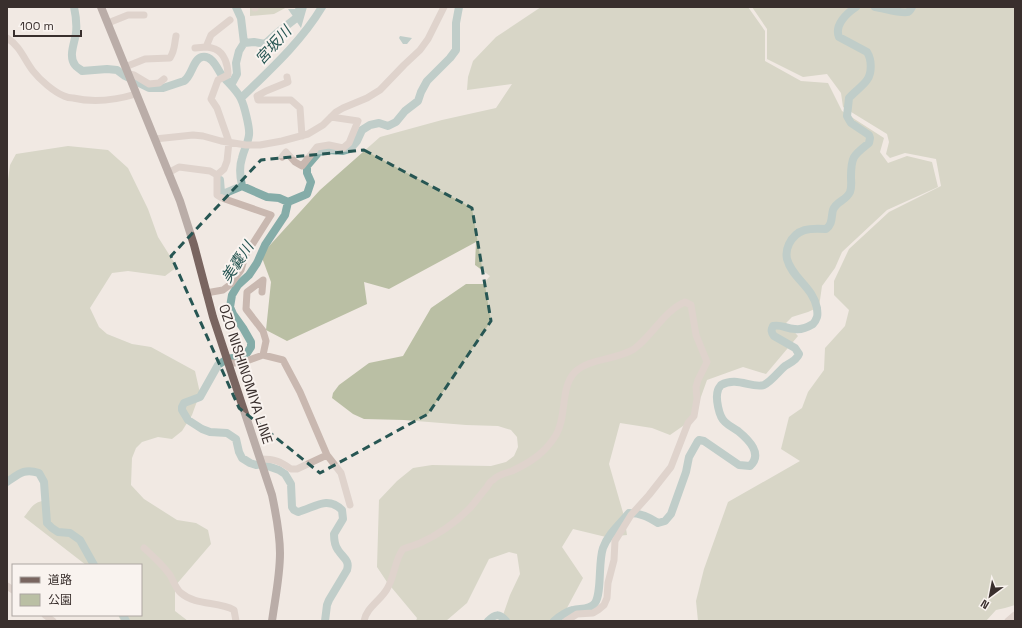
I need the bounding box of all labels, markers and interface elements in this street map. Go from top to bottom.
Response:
scale bar [14,12,81,38]
text: 100 m [20,18,54,34]
water label: 宮坂川 [251,20,296,68]
water label: 美嚢川 [217,236,258,286]
street label: OZO NISHINOMIYA LINE [215,302,277,446]
legend [12,564,142,616]
text: 道路 [48,572,72,588]
north arrow [970,576,1010,616]
text: 公園 [48,592,72,608]
text: N [978,597,992,612]

